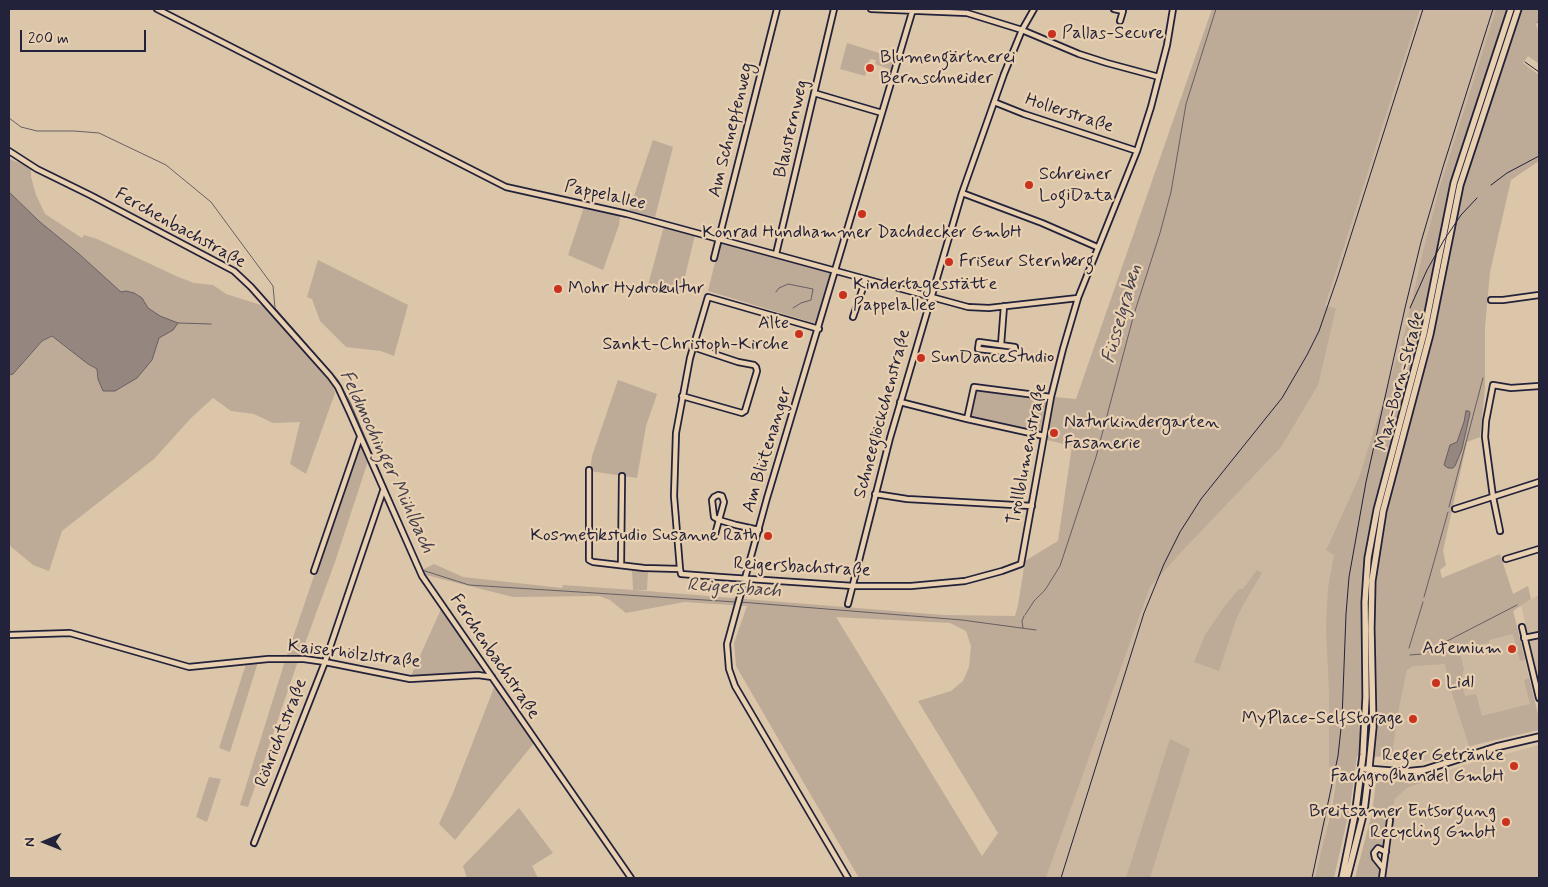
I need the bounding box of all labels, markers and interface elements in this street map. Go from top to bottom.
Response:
scale bar [22,20,149,52]
place label: Pallas-Secure [1062,23,1164,45]
marker: Pallas-Secure [1046,28,1058,40]
text: 200 m [28,29,69,49]
place label: Blumengärtnerei Bernschneider [880,47,1015,90]
street label: Am Schnepfenweg [705,60,759,200]
marker: Blumengärtnerei Bernschneider [864,62,876,74]
street label: Blausternweg [770,78,814,180]
street label: Hollerstraße [1022,90,1116,138]
place label: Schreiner LogiData [1039,164,1113,206]
street label: Pappelallee [562,176,648,216]
marker: Schreiner LogiData [1023,179,1035,191]
street label: Ferchenbachstraße [111,184,249,274]
marker: Konrad Hundhammer Dachdecker GmbH [856,208,868,220]
place label: Konrad Hundhammer Dachdecker GmbH [702,222,1022,244]
place label: Friseur Sternberg [959,251,1094,273]
marker: Friseur Sternberg [943,256,955,268]
water label: Füsselgraben [1098,262,1148,366]
place label: Kindertagesstätte Pappelallee [853,274,997,316]
place label: Mohr Hydrokultur [568,278,705,300]
marker: Mohr Hydrokultur [552,283,564,295]
marker: Kindertagesstätte Pappelallee [837,289,849,301]
street label: Max-Born-Straße [1372,309,1430,453]
place label: Alte Sankt-Christoph-Kirche [602,313,789,356]
street label: Schneeglöckchenstraße [850,327,916,501]
marker: Alte Sankt-Christoph-Kirche [793,328,805,340]
place label: SunDanceStudio [931,347,1054,369]
marker: SunDanceStudio [915,352,927,364]
water label: Feldmochinger Mühlbach [334,367,438,557]
street label: Trollblumenstraße [1004,381,1052,527]
street label: Am Blütenanger [739,385,797,515]
place label: Naturkindergarten Fasanerie [1064,412,1219,454]
marker: Naturkindergarten Fasanerie [1048,427,1060,439]
place label: Kosmetikstudio Susanne Rath [530,525,758,547]
marker: Kosmetikstudio Susanne Rath [762,530,774,542]
street label: Reigersbachstraße [733,554,871,582]
water label: Reigersbach [686,574,782,604]
street label: Ferchenbachstraße [444,590,544,724]
street label: Kaiserhölzlstraße [286,636,422,674]
place label: Actemium [1422,638,1502,660]
marker: Actemium [1506,643,1518,655]
place label: Lidl [1446,672,1474,694]
street label: Röhrichtstraße [251,675,313,791]
marker: Lidl [1430,677,1442,689]
place label: MyPlace-SelfStorage [1242,708,1403,730]
marker: MyPlace-SelfStorage [1407,713,1419,725]
place label: Reger Getränke Fachgroßhandel GmbH [1331,745,1504,788]
marker: Reger Getränke Fachgroßhandel GmbH [1508,760,1520,772]
place label: Breitsamer Entsorgung Recycling GmbH [1309,801,1496,844]
marker: Breitsamer Entsorgung Recycling GmbH [1500,816,1512,828]
north arrow [20,817,70,867]
text: N [21,837,39,847]

